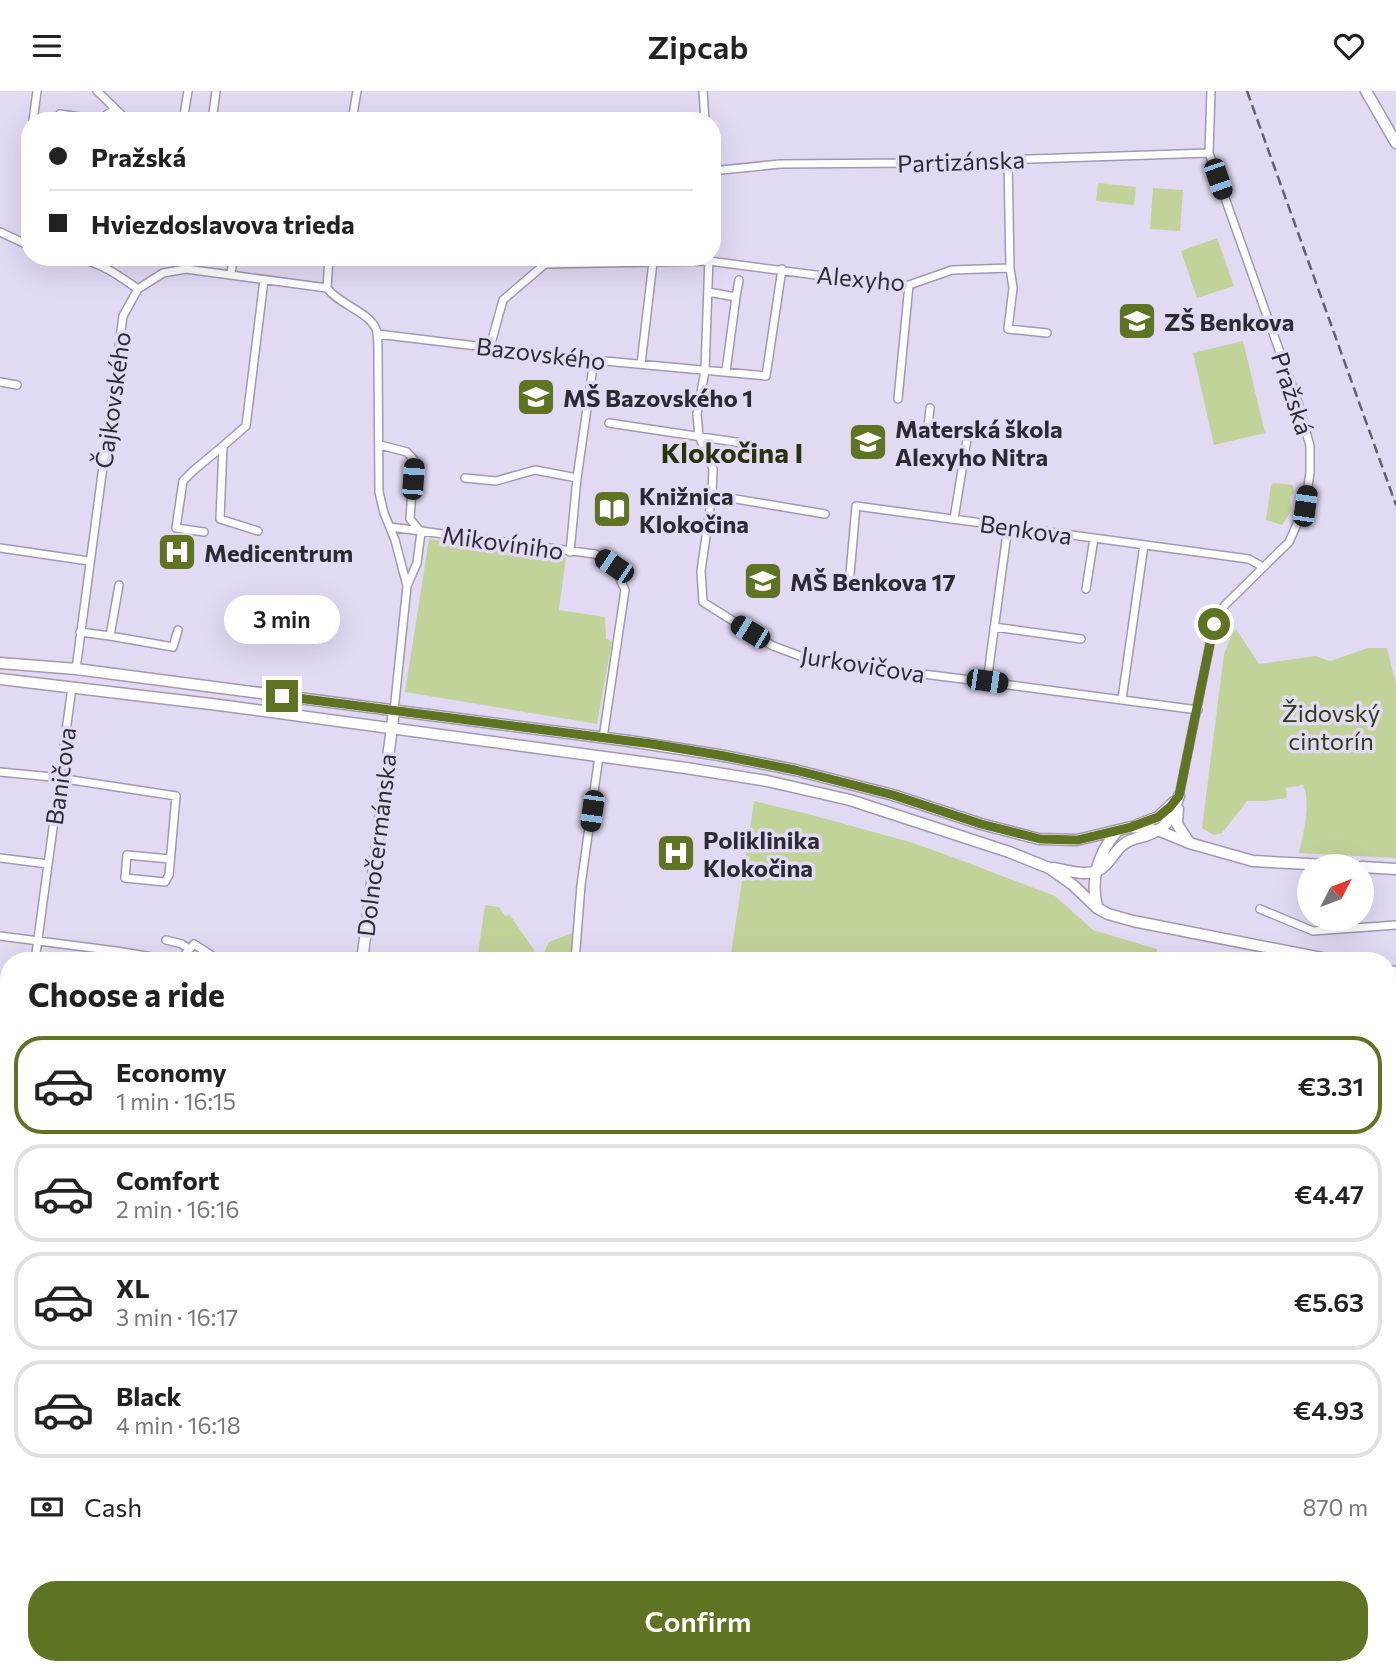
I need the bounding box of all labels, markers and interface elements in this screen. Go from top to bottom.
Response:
text: Zipcab [648,26,748,66]
icon: menu [28,27,66,65]
icon: heart [1330,27,1368,65]
text: Pražská [91,141,186,172]
street label: Partizánska [897,144,1025,178]
car [1202,156,1235,202]
text: Hviezdoslavova trieda [91,208,355,239]
street label: Alexyho [816,260,906,296]
school or university icon: ZŠ Benkova [1116,300,1158,342]
place label: ZŠ Benkova [1164,307,1294,336]
street label: Čajkovského [88,330,136,470]
street label: Bazovského [475,331,607,375]
street label: Pražská [1266,348,1320,438]
school or university icon: MŠ Bazovského 1 [515,376,557,418]
place label: MŠ Bazovského 1 [563,383,753,412]
place label: Materská škola Alexyho Nitra [895,414,1063,471]
school or university icon: Materská škola Alexyho Nitra [847,421,889,463]
district label: Klokočina I [661,435,803,469]
car [402,457,425,501]
place label: Knižnica Klokočina [639,481,749,538]
car [1292,484,1319,528]
library icon: Knižnica Klokočina [591,488,633,530]
street label: Benkova [978,508,1074,550]
street label: Mikovíniho [441,519,565,565]
hospital icon: Medicentrum [156,531,198,573]
place label: Medicentrum [204,538,353,567]
car [591,546,638,586]
school or university icon: MŠ Benkova 17 [742,560,784,602]
place label: MŠ Benkova 17 [790,567,956,596]
callout: 3 min [224,595,340,643]
text: 3 min [253,605,311,633]
route start [1198,608,1230,640]
car [727,612,774,652]
street label: Jurkovičova [799,640,927,688]
car [965,668,1010,694]
route end [266,680,298,712]
park label: Židovský cintorín [1282,698,1380,755]
street label: Baničova [39,725,81,827]
street label: Dolnočermánska [350,752,402,938]
car [579,789,606,833]
place label: Poliklinika Klokočina [703,825,820,882]
hospital icon: Poliklinika Klokočina [655,832,697,874]
north arrow [1297,854,1374,931]
map controls [1297,854,1374,931]
text: Choose a ride [28,974,225,1014]
icon: car [32,1054,95,1117]
text: Economy [116,1056,227,1087]
text: €3.31 [1298,1070,1364,1101]
text: 1 min · 16:15 [116,1087,236,1115]
icon: car [32,1162,95,1225]
text: Comfort [116,1164,219,1195]
text: €4.47 [1294,1178,1364,1209]
text: 2 min · 16:16 [116,1195,240,1223]
icon: car [32,1270,95,1333]
text: XL [116,1272,150,1303]
text: €5.63 [1294,1286,1364,1317]
text: 3 min · 16:17 [116,1303,238,1331]
icon: car [32,1378,95,1441]
text: Black [116,1380,182,1411]
text: €4.93 [1293,1394,1364,1425]
text: 4 min · 16:18 [116,1411,241,1439]
icon: cash [28,1488,66,1526]
text: Cash [84,1491,142,1522]
text: 870 m [1303,1493,1368,1521]
button: Confirm [28,1581,1368,1661]

